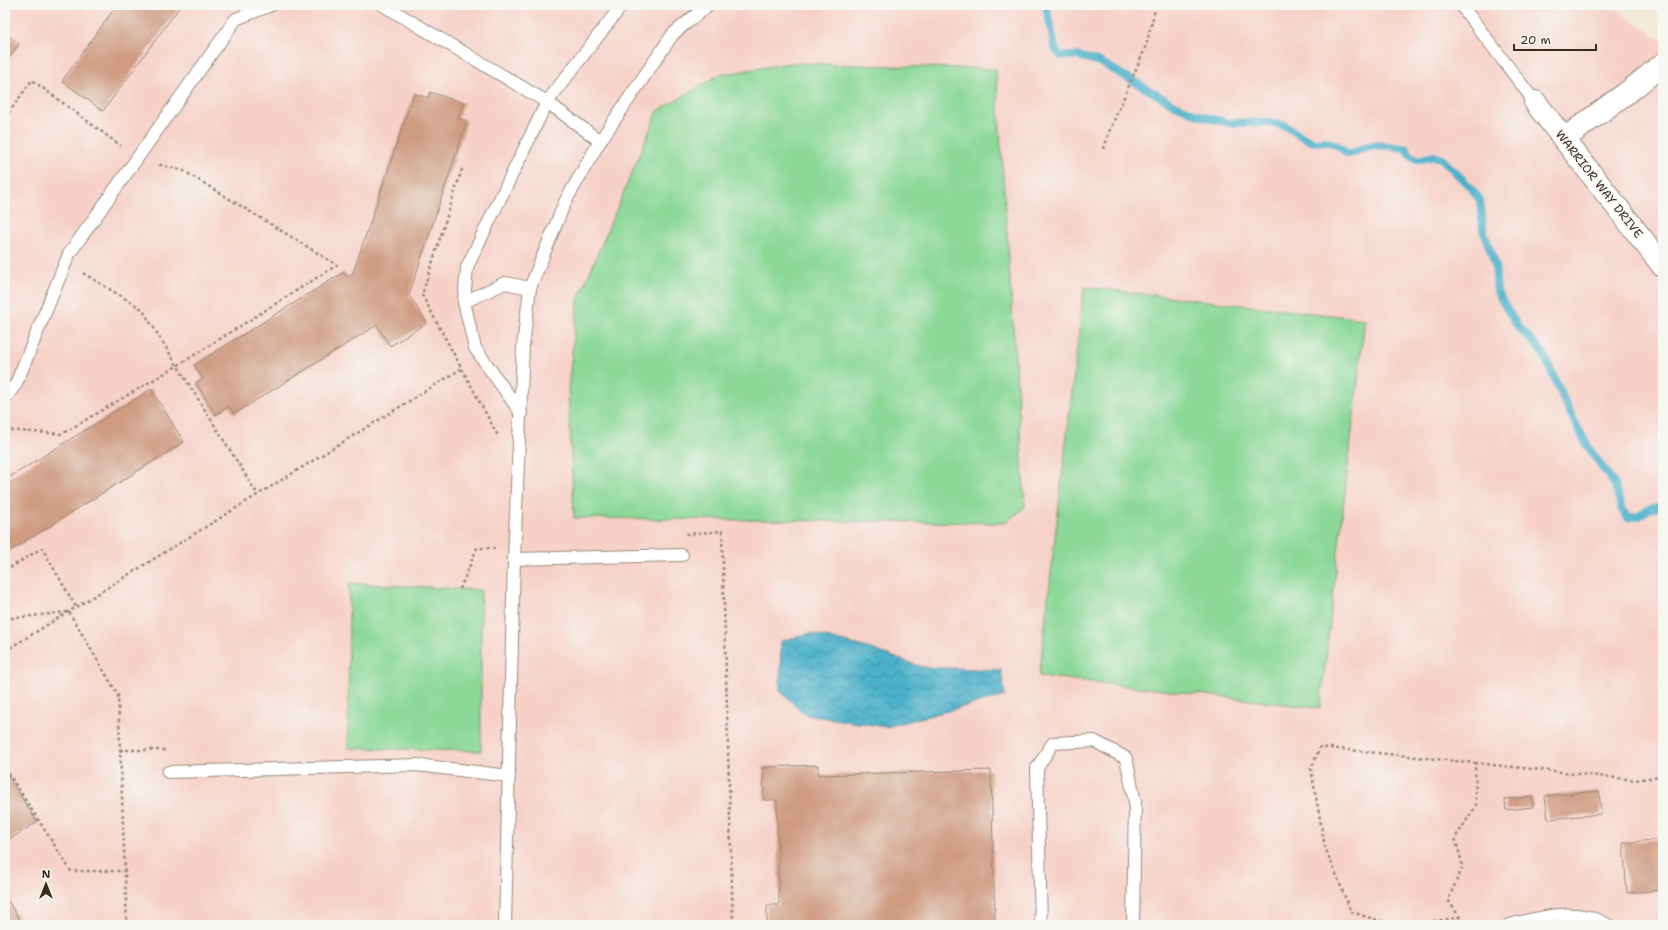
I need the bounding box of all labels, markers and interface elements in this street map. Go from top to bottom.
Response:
scale bar [1514,26,1596,52]
text: 20 m [1520,32,1551,48]
street label: WARRIOR WAY DRIVE [1552,127,1646,241]
north arrow [26,864,66,904]
text: N [42,867,51,882]

